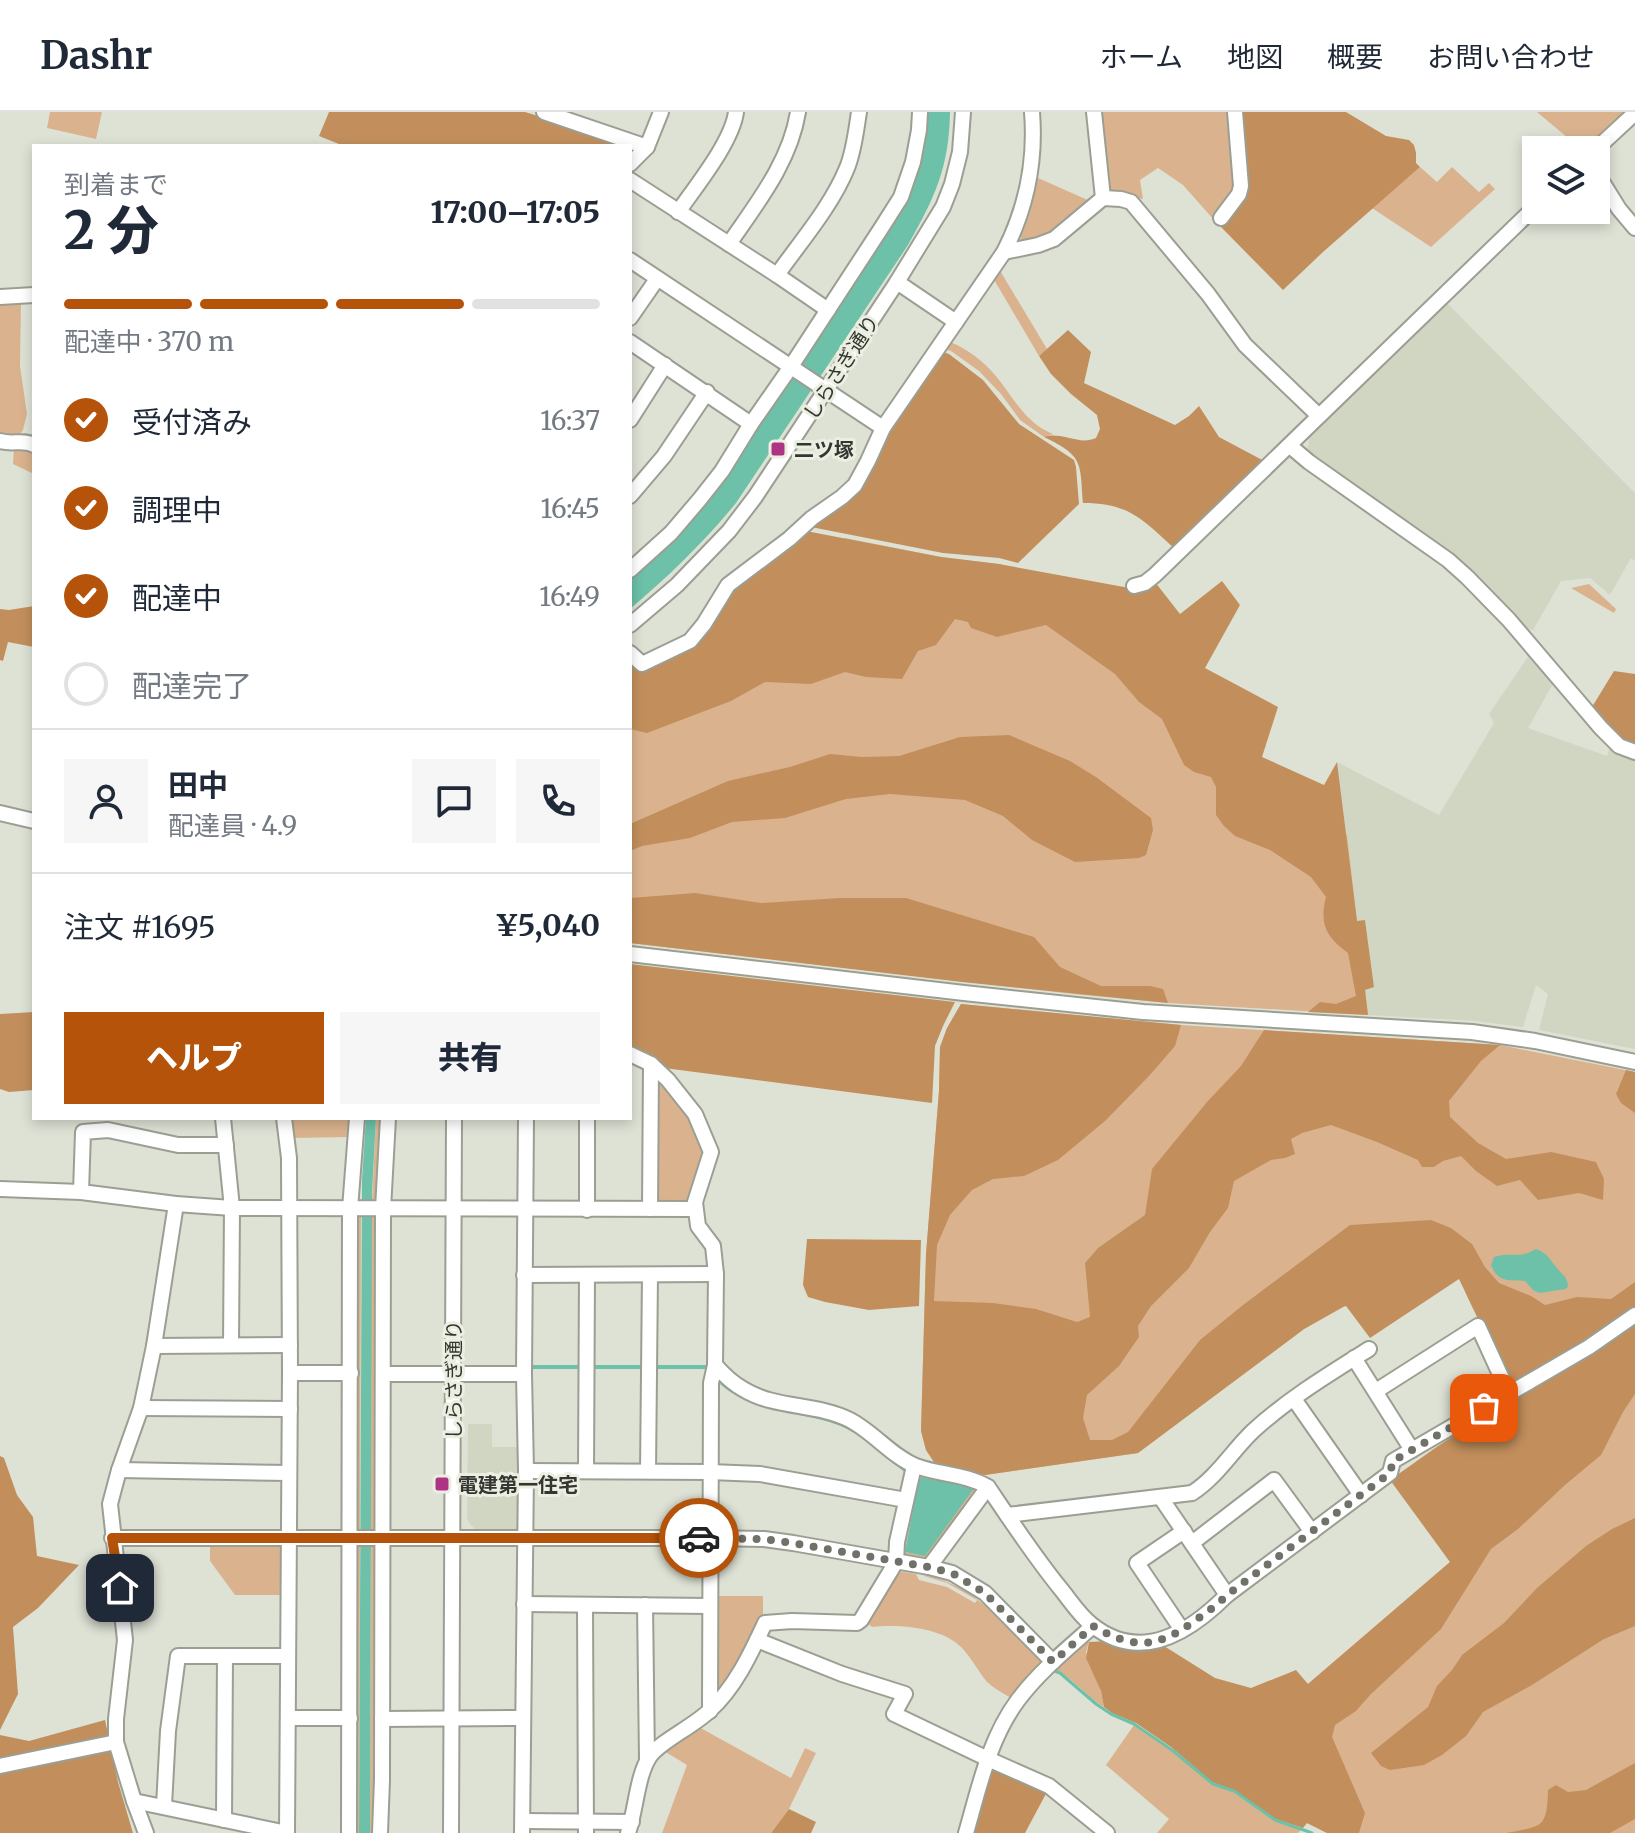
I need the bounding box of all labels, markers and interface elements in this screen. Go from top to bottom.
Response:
text: Dashr [40,32,152,79]
text: ホーム [1100,39,1183,75]
text: 地図 [1227,39,1283,75]
text: 概要 [1327,39,1383,75]
text: お問い合わせ [1427,39,1595,75]
map controls [1522,136,1610,224]
button: layers [1522,136,1610,224]
text: 到着まで [64,168,168,201]
text: 17:00–17:05 [431,193,600,231]
text: 2 分 [64,198,159,263]
street label: しらさぎ通り [798,310,884,424]
text: 配達中 · 370 m [64,325,234,358]
icon: check [64,398,108,442]
text: 受付済み [132,403,252,441]
text: 16:37 [540,404,600,437]
place label: 二ツ塚 [794,437,854,462]
marker: 二ツ塚 [769,440,787,458]
icon: check [64,486,108,530]
text: 調理中 [132,491,222,529]
text: 16:45 [540,492,600,525]
icon: check [64,574,108,618]
text: 配達中 [132,579,222,617]
text: 16:49 [539,580,600,613]
text: 配達完了 [132,667,252,705]
button: person [64,759,148,843]
button: chat [412,759,496,843]
button: phone [516,759,600,843]
text: 田中 [168,766,228,804]
text: 配達員 · 4.9 [168,809,297,842]
text: ¥5,040 [495,906,600,944]
text: 注文 #1695 [64,908,216,946]
button: ヘルプ [64,1012,324,1104]
button: 共有 [340,1012,600,1104]
street label: しらさぎ通り [441,1320,466,1440]
pin [1450,1374,1518,1442]
icon: bag [1462,1386,1506,1430]
place label: 電建第一住宅 [458,1472,578,1497]
marker: 電建第一住宅 [433,1475,451,1493]
courier [659,1498,739,1578]
icon: car [677,1516,721,1560]
pin [86,1554,154,1622]
icon: home [98,1566,142,1610]

